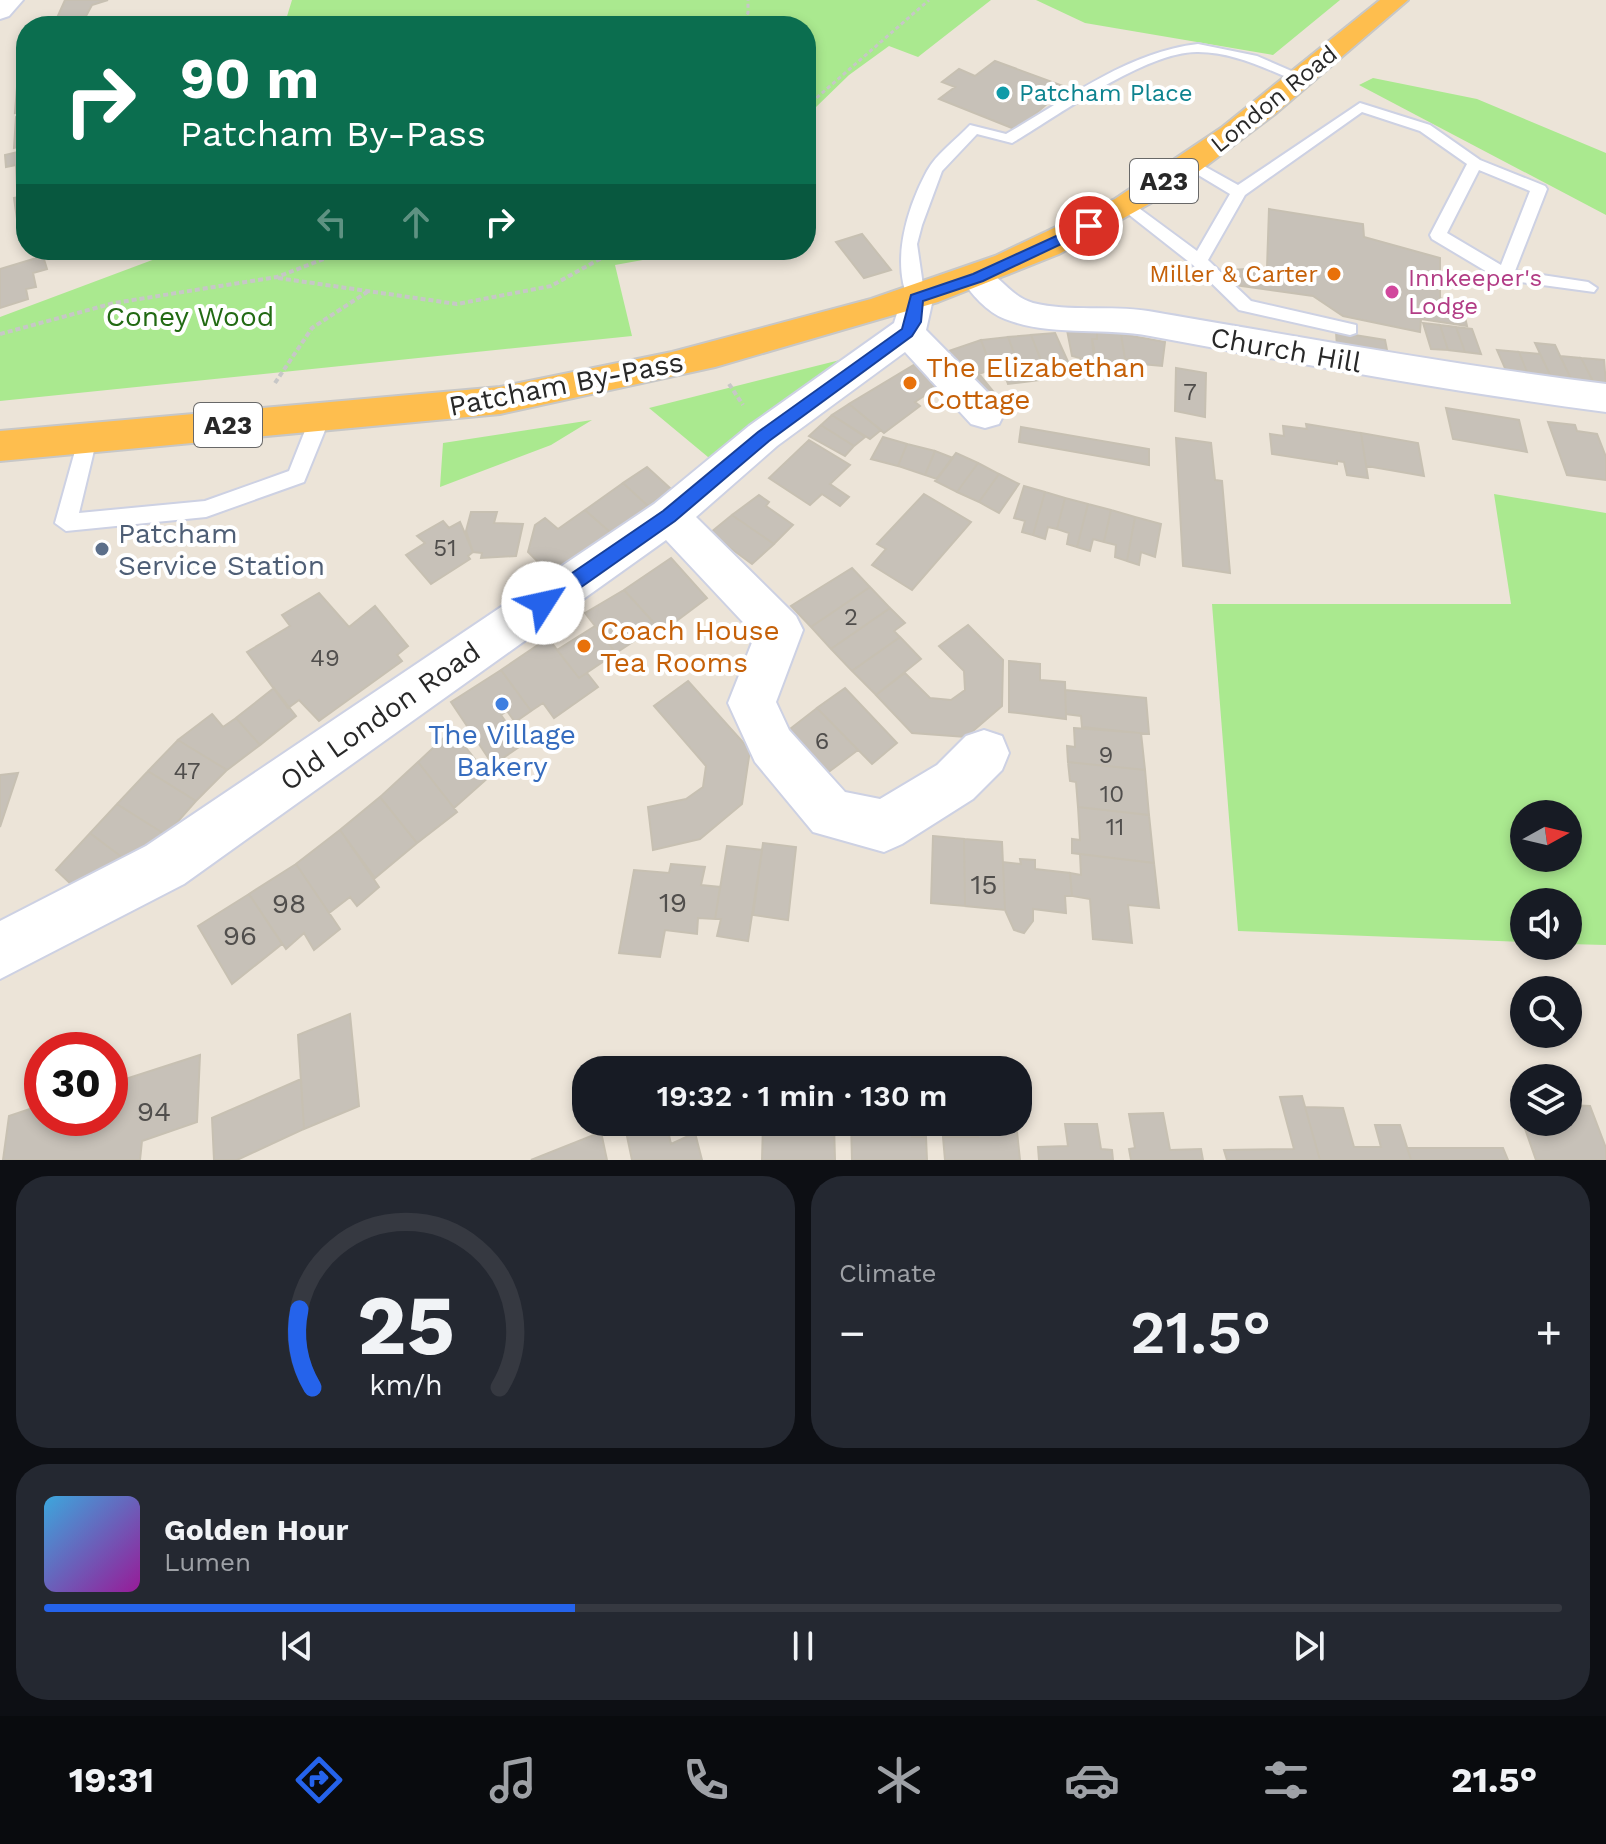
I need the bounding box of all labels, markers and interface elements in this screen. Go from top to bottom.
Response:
street label: London Road [1205,40,1343,158]
text: 90 m [180,46,319,112]
icon: right [48,48,152,152]
place label: Patcham Place [1019,79,1193,107]
marker: Patcham Place [994,84,1012,102]
text: Patcham By-Pass [180,113,486,155]
road number: A23 [1130,159,1198,203]
pin [1055,192,1123,260]
icon: left [310,200,354,244]
icon: ahead [394,200,438,244]
icon: right [478,200,522,244]
icon: arrive [1067,204,1111,248]
place label: Miller & Carter [1149,260,1318,288]
place label: Innkeeper's Lodge [1408,264,1542,320]
marker: Miller & Carter [1325,265,1343,283]
marker: Innkeeper's Lodge [1383,283,1401,301]
park label: Coney Wood [106,300,274,333]
street label: Church Hill [1208,321,1364,380]
street label: Patcham By-Pass [446,345,686,423]
place label: The Elizabethan Cottage [926,351,1146,416]
marker: The Elizabethan Cottage [901,374,919,392]
house number: 7 [1183,378,1197,406]
road number: A23 [194,403,262,447]
place label: Patcham Service Station [118,517,325,582]
house number: 51 [433,534,457,562]
marker: Patcham Service Station [93,540,111,558]
position arrow [501,561,585,645]
house number: 2 [844,603,858,631]
place label: Coach House Tea Rooms [600,614,780,679]
street label: Old London Road [274,635,486,797]
marker: Coach House Tea Rooms [575,637,593,655]
house number: 49 [310,644,340,672]
marker: The Village Bakery [493,695,511,713]
place label: The Village Bakery [428,718,576,783]
house number: 6 [815,727,829,755]
house number: 9 [1099,741,1113,769]
house number: 47 [174,757,200,785]
house number: 10 [1100,780,1124,808]
north arrow [1510,800,1582,872]
map controls [1510,800,1582,1136]
house number: 11 [1106,813,1124,841]
house number: 15 [970,868,998,901]
house number: 19 [659,886,687,919]
house number: 98 [272,887,306,920]
button: sound [1510,888,1582,960]
house number: 96 [223,919,257,952]
button: search [1510,976,1582,1048]
speed limit sign: 30 [24,1032,128,1136]
button: layers [1510,1064,1582,1136]
text: 19:32 · 1 min · 130 m [657,1078,947,1113]
house number: 94 [137,1095,171,1128]
text: Climate [839,1258,937,1288]
text: 25 [356,1277,455,1374]
text: 21.5° [1130,1297,1271,1368]
text: − [839,1307,866,1359]
text: + [1535,1307,1562,1359]
text: km/h [369,1368,442,1402]
text: Golden Hour [164,1512,348,1547]
text: Lumen [164,1547,251,1577]
icon: previous [275,1624,319,1668]
icon: pause [781,1624,825,1668]
icon: next [1287,1624,1331,1668]
icon: directions [291,1752,347,1808]
icon: music [485,1752,541,1808]
icon: phone [678,1752,734,1808]
icon: climate [871,1752,927,1808]
icon: car [1064,1752,1120,1808]
icon: filters [1258,1752,1314,1808]
text: 19:31 [69,1759,154,1801]
text: 21.5° [1451,1759,1537,1801]

